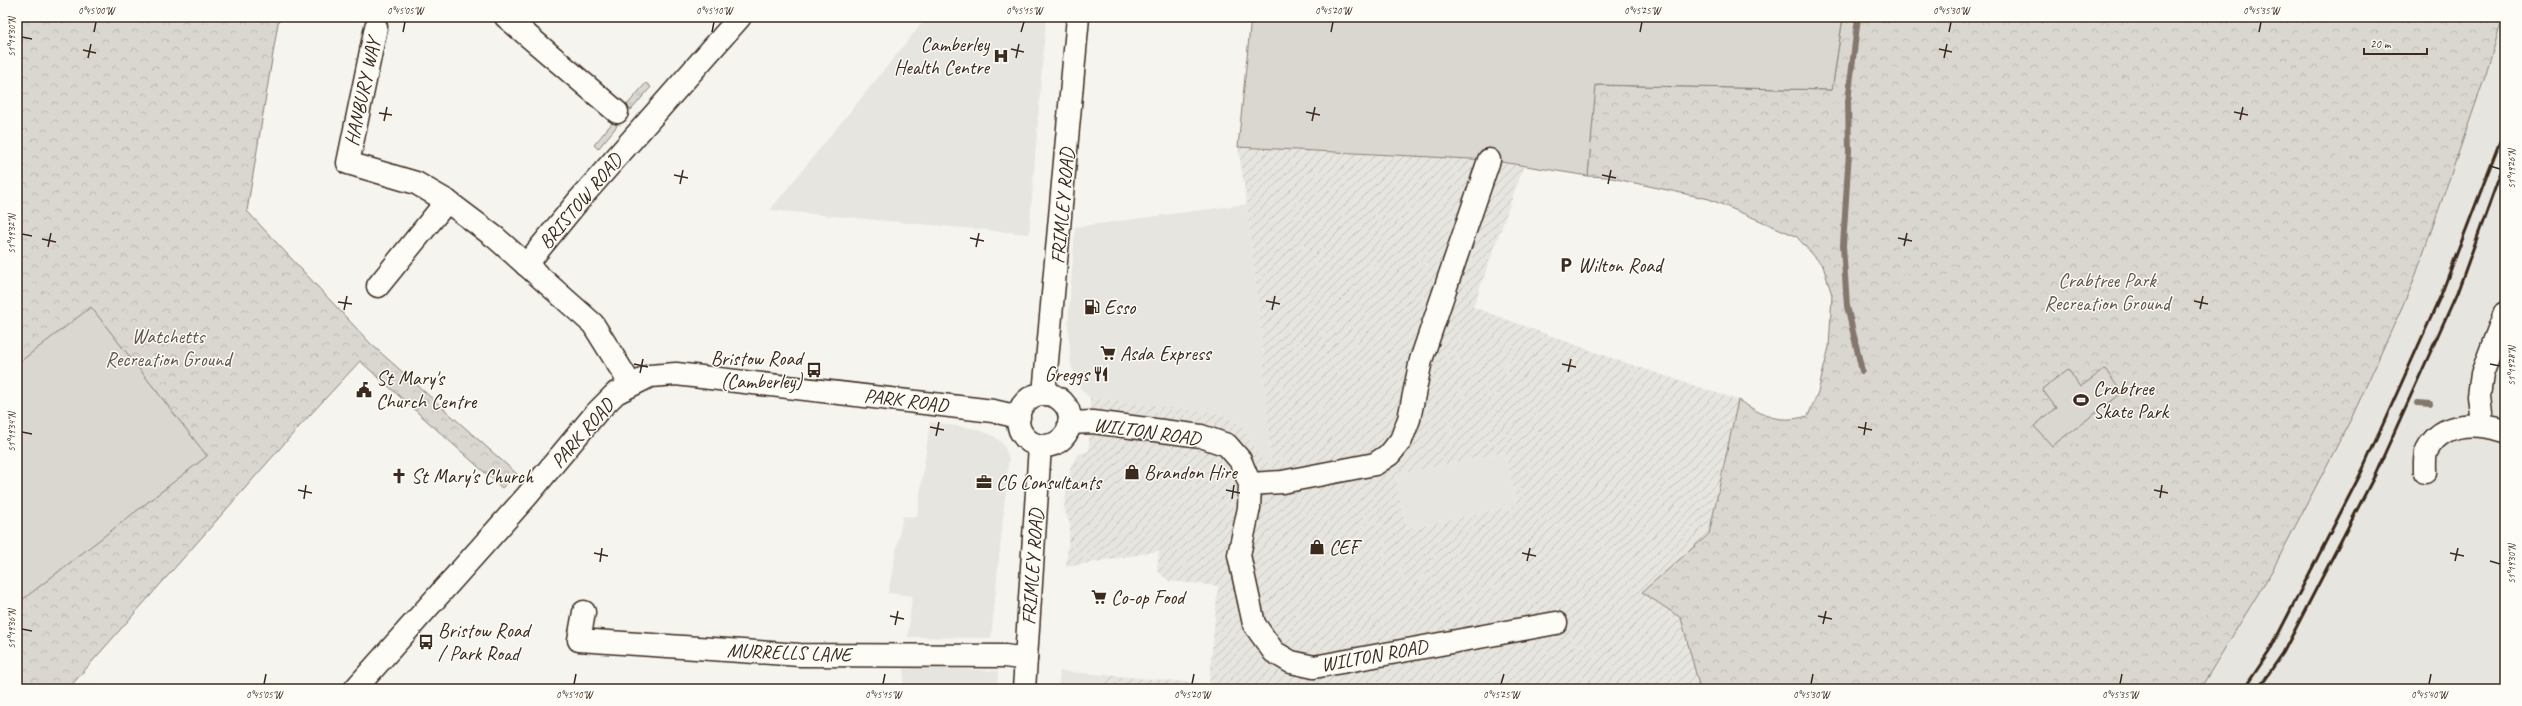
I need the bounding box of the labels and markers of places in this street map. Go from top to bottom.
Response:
place label: Camberley Health Centre [894,32,990,80]
hospital icon: Camberley Health Centre [992,47,1010,65]
place label: Wilton Road [1578,253,1665,278]
parking icon: Wilton Road [1557,256,1575,274]
place label: Esso [1104,295,1136,320]
fuel station icon: Esso [1083,298,1101,316]
place label: Asda Express [1120,341,1213,366]
supermarket icon: Asda Express [1099,344,1117,362]
place label: Bristow Road (Camberley) [711,346,805,394]
bus stop icon: Bristow Road (Camberley) [805,361,823,379]
place label: Greggs [1045,362,1091,387]
restaurant icon: Greggs [1092,365,1110,383]
place label: St Mary's Church Centre [376,366,478,414]
place label: Crabtree Skate Park [2093,376,2170,424]
public building icon: St Mary's Church Centre [355,381,373,399]
sports icon: Crabtree Skate Park [2072,391,2090,409]
place label: Brandon Hire [1144,460,1238,485]
shop icon: Brandon Hire [1123,463,1141,481]
place label: St Mary's Church [411,464,534,489]
church icon: St Mary's Church [390,467,408,485]
place label: CG Consultants [996,470,1103,495]
office icon: CG Consultants [975,473,993,491]
place label: CEF [1329,535,1363,560]
shop icon: CEF [1308,538,1326,556]
place label: Co-op Food [1111,585,1187,610]
supermarket icon: Co-op Food [1090,588,1108,606]
place label: Bristow Road / Park Road [438,618,532,666]
bus stop icon: Bristow Road / Park Road [417,633,435,651]

